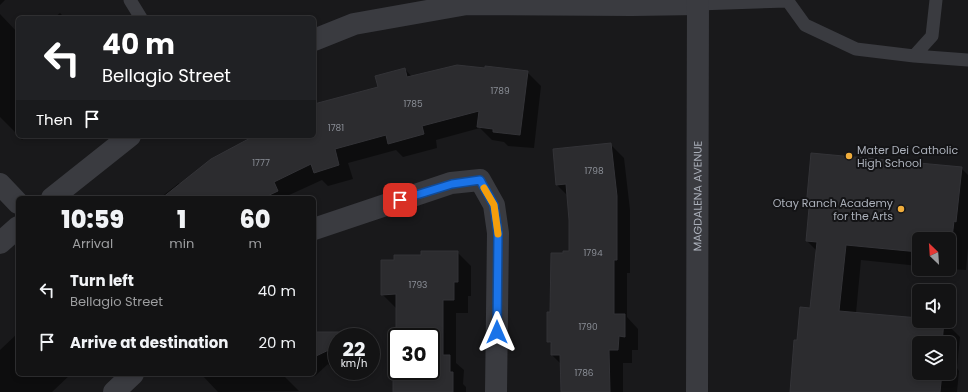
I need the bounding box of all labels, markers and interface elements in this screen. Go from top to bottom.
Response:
text: 40 m [102,25,175,64]
icon: left [36,32,88,84]
text: Bellagio Street [102,63,231,88]
house number: 1789 [490,85,510,97]
house number: 1785 [403,98,423,110]
icon: arrive [81,108,103,130]
text: Then [36,109,73,130]
house number: 1781 [328,122,344,134]
street label: MAGDALENA AVENUE [689,141,706,251]
place label: Mater Dei Catholic High School [857,142,958,171]
marker: Mater Dei Catholic High School [844,151,854,161]
house number: 1777 [252,157,270,169]
house number: 1798 [584,165,604,177]
pin [383,183,417,217]
icon: arrive [389,189,411,211]
place label: Otay Ranch Academy for the Arts [773,195,894,224]
text: 10:59 [61,203,124,236]
text: 1 [177,203,186,236]
text: 60 [240,203,271,236]
marker: Otay Ranch Academy for the Arts [896,204,906,214]
north arrow [912,232,956,276]
map controls [912,232,956,380]
text: Arrival [72,234,113,253]
text: min [169,234,194,253]
text: m [248,234,262,253]
house number: 1794 [583,247,603,259]
text: Turn left [70,270,134,291]
icon: left [36,279,58,301]
house number: 1793 [409,279,427,291]
text: 40 m [258,280,296,301]
button: sound [912,284,956,328]
text: Bellagio Street [70,292,163,311]
position arrow [476,311,518,353]
house number: 1790 [578,321,598,333]
speed limit sign: 30 [388,328,440,380]
icon: arrive [36,331,58,353]
text: Arrive at destination [70,332,228,353]
text: 20 m [258,332,296,353]
text: 22 [343,335,365,363]
button: layers [912,336,956,380]
text: km/h [341,356,367,371]
house number: 1786 [574,367,594,379]

